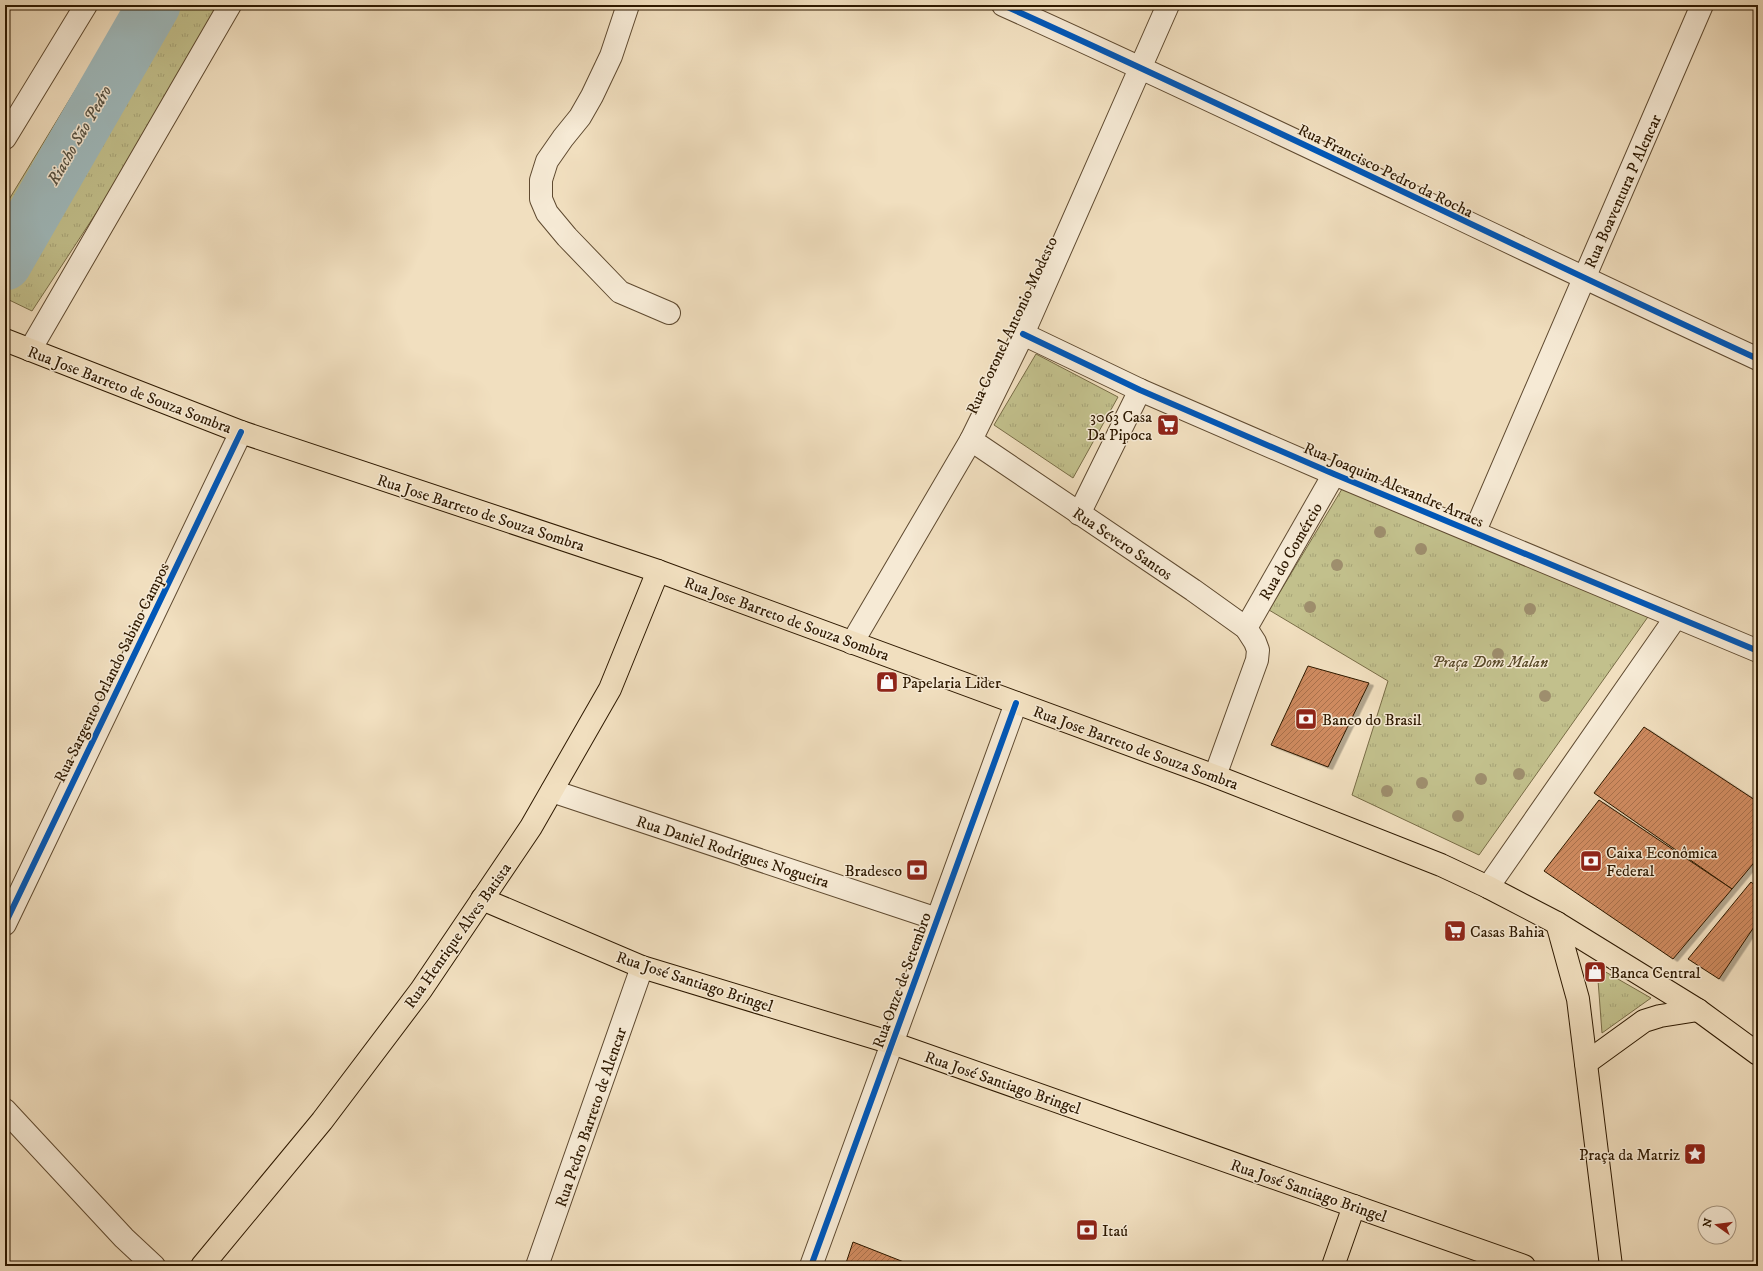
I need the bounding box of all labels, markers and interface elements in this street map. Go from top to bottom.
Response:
water label: Riacho São Pedro [42,82,117,190]
street label: Rua Boaventura P Alencar [1580,111,1666,271]
street label: Rua Francisco Pedro da Rocha [1295,120,1477,222]
street label: Rua Coronel Antonio Modesto [962,233,1062,418]
street label: Rua Jose Barreto de Souza Sombra [25,342,235,438]
place label: 3063 Casa Da Pipoca [1087,407,1152,445]
supermarket icon: 3063 Casa Da Pipoca [1155,412,1181,438]
street label: Rua Joaquim Alexandre Arraes [1300,438,1487,532]
street label: Rua Jose Barreto de Souza Sombra [374,470,587,556]
street label: Rua do Comércio [1255,499,1327,604]
street label: Rua Severo Santos [1069,503,1176,585]
street label: Rua Sargento Orlando Sabino Campos [50,559,174,786]
street label: Rua Jose Barreto de Souza Sombra [681,572,892,666]
park label: Praça Dom Malan [1432,652,1548,672]
shop icon: Papelaria Lider [874,669,900,695]
place label: Papelaria Lider [902,673,1001,693]
street label: Rua Jose Barreto de Souza Sombra [1030,701,1241,795]
bank icon: Banco do Brasil [1293,706,1319,732]
place label: Banco do Brasil [1322,710,1422,730]
street label: Rua Daniel Rodrigues Nogueira [634,811,832,893]
place label: Caixa Econômica Federal [1606,843,1718,881]
bank icon: Caixa Econômica Federal [1578,848,1604,874]
bank icon: Bradesco [904,857,930,883]
street label: Rua Henrique Alves Batista [400,859,516,1012]
place label: Bradesco [845,861,902,881]
street label: Rua Onze de Setembro [868,909,936,1051]
supermarket icon: Casas Bahia [1442,918,1468,944]
place label: Casas Bahia [1470,922,1545,942]
street label: Rua José Santiago Bringel [614,947,776,1017]
shop icon: Banca Central [1582,959,1608,985]
place label: Banca Central [1610,963,1701,983]
street label: Rua Pedro Barreto de Alencar [551,1025,631,1210]
street label: Rua José Santiago Bringel [922,1047,1084,1119]
place icon: Praça da Matriz [1682,1141,1708,1167]
place label: Praça da Matriz [1579,1145,1680,1165]
street label: Rua José Santiago Bringel [1228,1155,1390,1227]
north arrow [1697,1205,1737,1245]
bank icon: Itaú [1074,1217,1100,1243]
text: N [1700,1217,1716,1229]
place label: Itaú [1102,1221,1128,1241]

